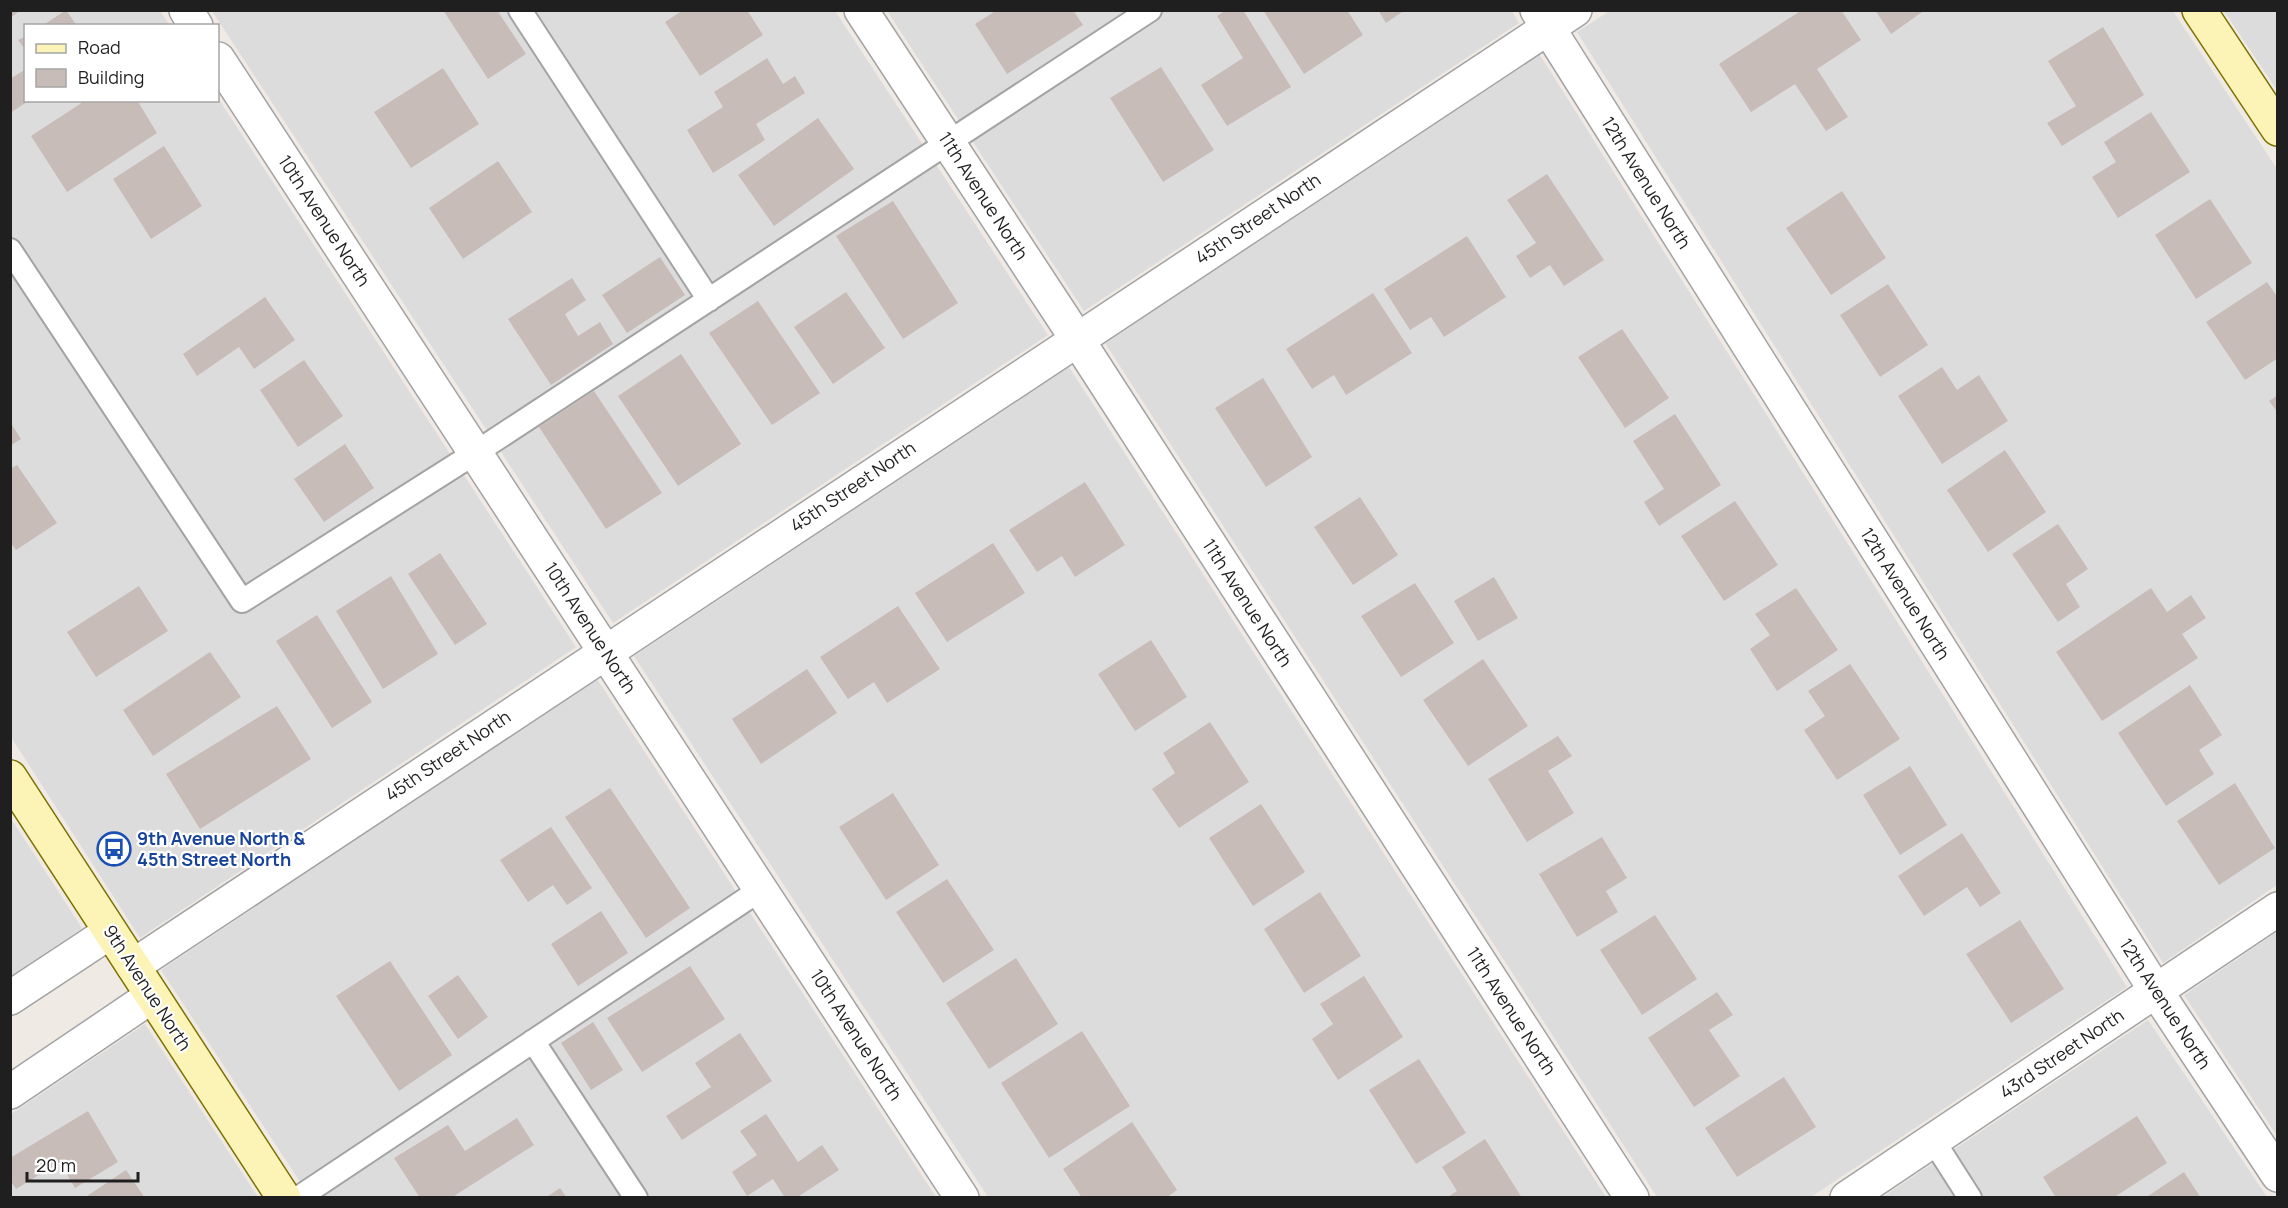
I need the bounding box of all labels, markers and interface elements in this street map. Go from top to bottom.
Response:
legend [24,24,219,102]
text: Road [78,35,121,59]
text: Building [78,65,144,89]
street label: 12th Avenue North [1597,112,1697,253]
street label: 11th Avenue North [933,127,1034,264]
street label: 10th Avenue North [273,150,376,291]
street label: 45th Street North [1190,167,1325,269]
street label: 45th Street North [785,435,920,537]
street label: 12th Avenue North [1856,523,1956,664]
street label: 11th Avenue North [1197,534,1298,671]
street label: 10th Avenue North [539,557,642,698]
street label: 45th Street North [380,704,515,806]
place label: 9th Avenue North & 45th Street North [137,826,305,871]
bus stop icon: 9th Avenue North & 45th Street North [96,831,132,867]
street label: 9th Avenue North [98,920,197,1055]
street label: 12th Avenue North [2115,933,2217,1073]
street label: 11th Avenue North [1461,942,1562,1079]
street label: 10th Avenue North [805,964,908,1105]
street label: 43rd Street North [1995,1003,2128,1104]
scale bar [27,1145,138,1183]
text: 20 m [36,1153,76,1177]

